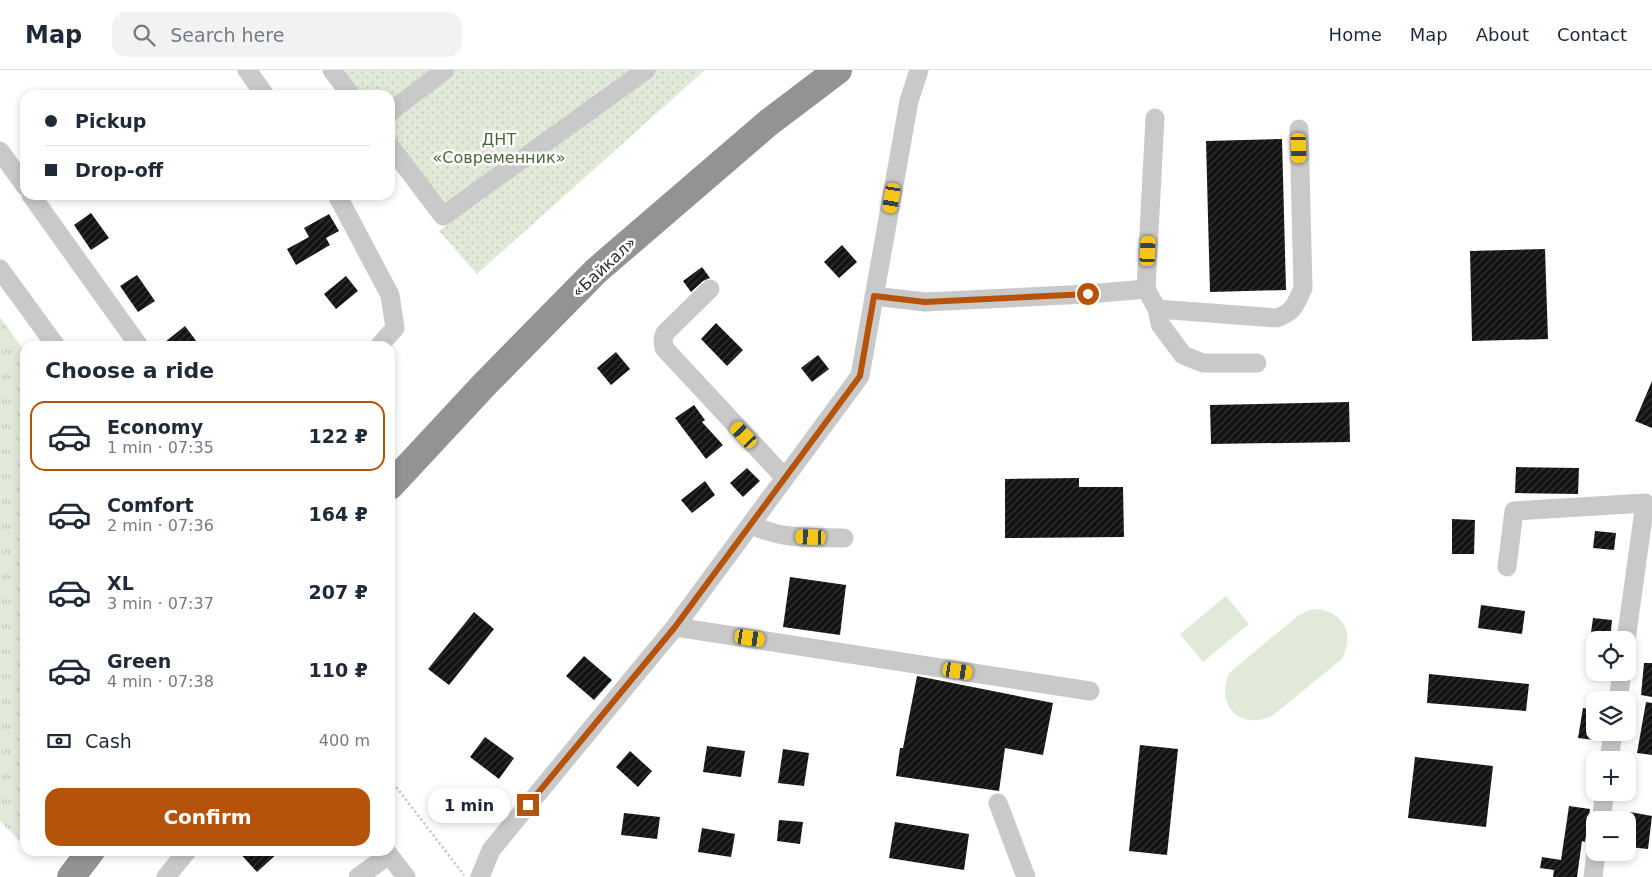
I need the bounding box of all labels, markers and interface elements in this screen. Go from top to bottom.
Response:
search box [112,12,462,57]
text: Map [25,21,82,49]
icon: search [130,21,158,49]
text: Search here [170,24,284,46]
text: Home [1329,24,1382,45]
text: Map [1410,24,1448,45]
text: About [1476,24,1529,45]
text: Contact [1557,24,1627,45]
text: Pickup [75,110,146,132]
park label: ДНТ «Современник» [433,130,565,167]
car [1290,133,1307,163]
text: Drop-off [75,159,163,181]
car [882,182,901,214]
street label: «Байкал» [568,233,640,301]
car [1139,236,1156,266]
route start [1077,283,1099,305]
text: Choose a ride [45,358,214,383]
icon: car [47,414,92,459]
text: Economy [107,416,203,438]
car [728,419,759,451]
text: 122 ₽ [309,425,368,447]
text: 1 min · 07:35 [107,438,214,457]
icon: car [47,492,92,537]
text: Comfort [107,494,194,516]
text: 164 ₽ [309,503,368,525]
text: 2 min · 07:36 [107,516,214,535]
car [795,529,826,545]
icon: car [47,570,92,615]
text: XL [107,572,134,594]
text: 207 ₽ [309,581,368,603]
text: 3 min · 07:37 [107,594,214,613]
car [734,628,765,648]
map controls [1586,631,1636,861]
button: locate [1586,631,1636,681]
icon: car [47,648,92,693]
text: Green [107,650,171,672]
text: 110 ₽ [309,659,368,681]
car [942,661,973,681]
text: 4 min · 07:38 [107,672,214,691]
button: layers [1586,691,1636,741]
icon: cash [45,727,73,755]
text: Cash [85,730,132,752]
text: 400 m [319,731,370,750]
button: + [1586,751,1636,801]
button: Confirm [45,788,370,846]
callout: 1 min [428,788,510,822]
route end [517,794,539,816]
text: 1 min [444,796,494,815]
button: − [1586,811,1636,861]

